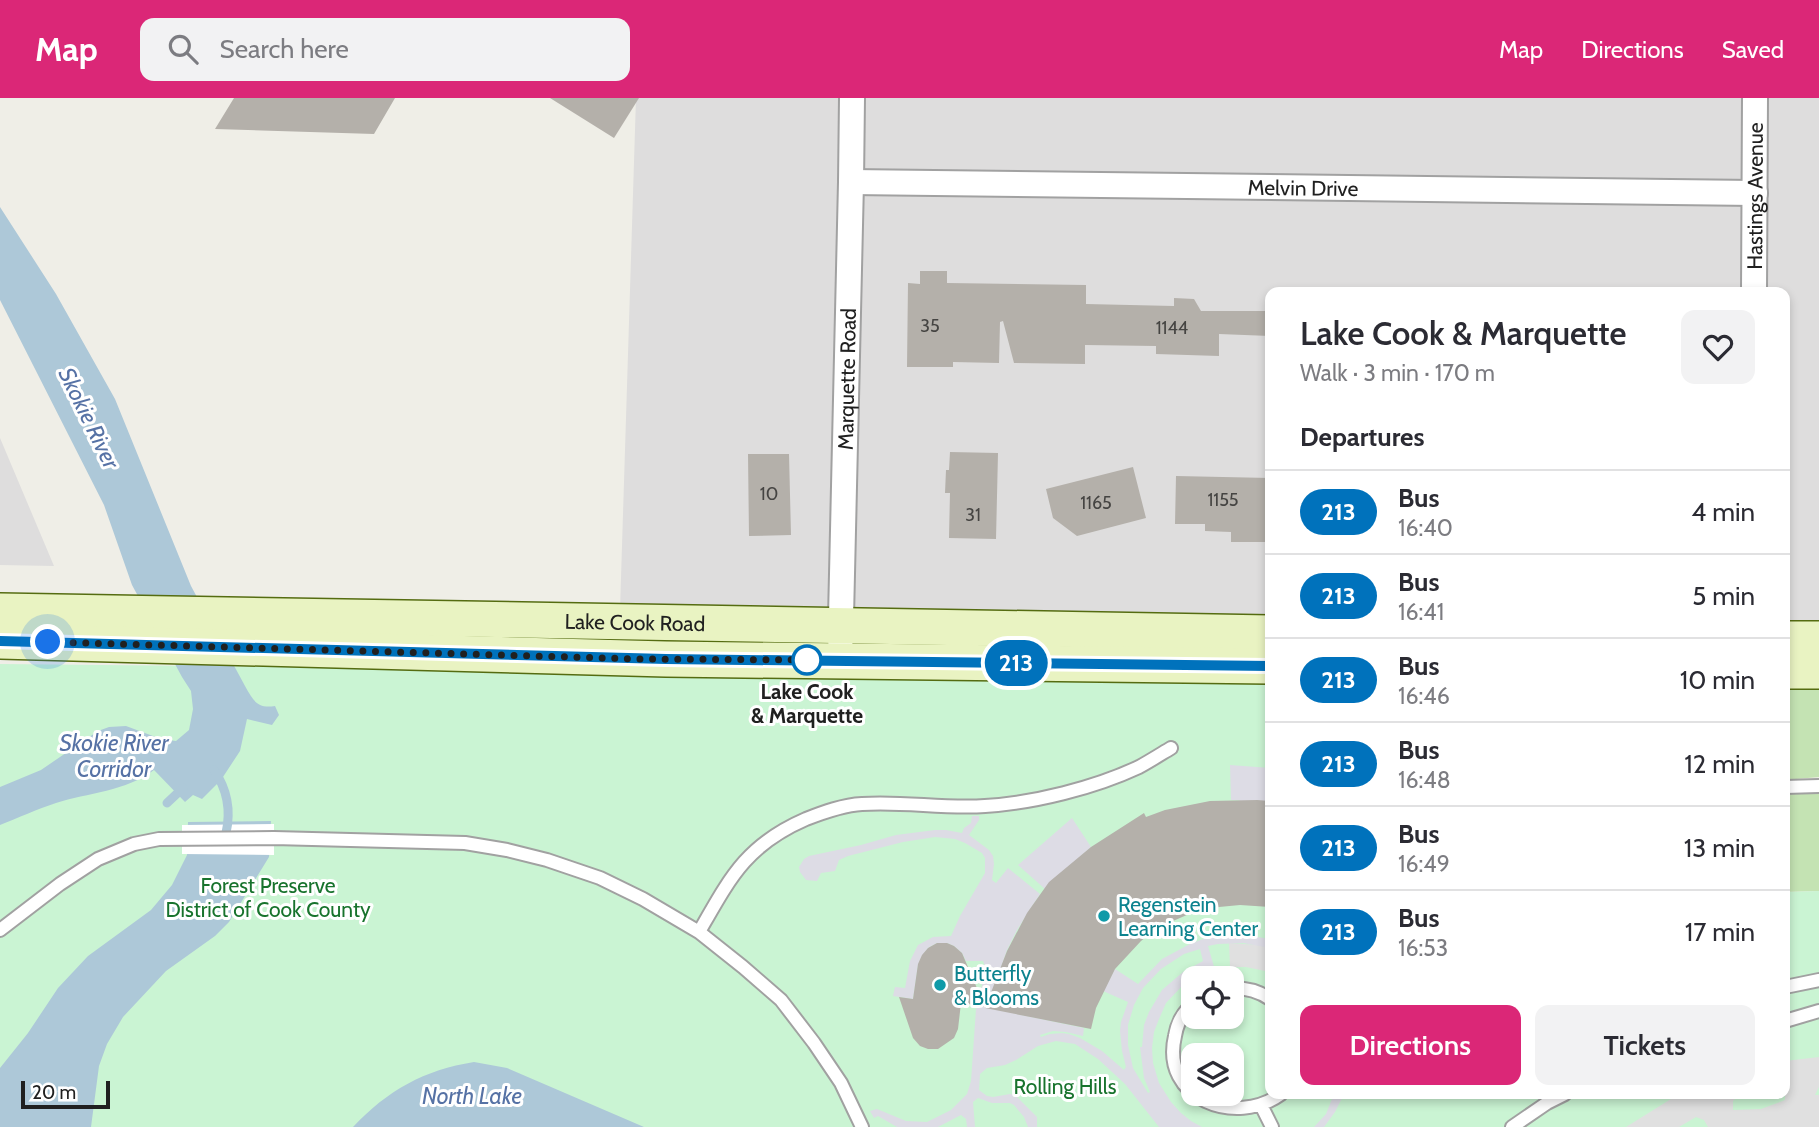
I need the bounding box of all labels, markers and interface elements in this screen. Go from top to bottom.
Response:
search box [140,18,630,81]
text: Map [35,29,98,69]
icon: search [164,30,202,68]
text: Search here [220,33,349,65]
text: Map [1499,35,1543,64]
text: Directions [1581,35,1684,64]
text: Saved [1722,35,1784,64]
street label: Hastings Avenue [1742,122,1767,270]
street label: Melvin Drive [1247,174,1359,201]
street label: Marquette Road [832,308,861,450]
button: heart [1681,310,1755,384]
text: Lake Cook & Marquette [1300,313,1626,353]
house number: 35 [920,315,940,337]
house number: 1144 [1156,317,1188,339]
text: Walk · 3 min · 170 m [1300,359,1495,387]
water label: Skokie River [53,363,126,474]
text: Departures [1300,421,1424,453]
text: Bus [1398,482,1439,514]
house number: 10 [760,483,778,505]
house number: 1155 [1207,489,1239,511]
house number: 1165 [1080,492,1112,514]
text: 4 min [1691,496,1755,528]
text: 213 [1321,497,1356,526]
house number: 31 [965,504,981,526]
text: 16:40 [1398,514,1453,542]
text: Bus [1398,566,1439,598]
text: 5 min [1692,580,1755,612]
text: 213 [1321,581,1356,610]
text: 16:41 [1398,598,1444,626]
street label: Lake Cook Road [564,608,705,636]
your location [30,624,65,659]
line badge: 213 [976,640,1056,686]
marker: Lake Cook & Marquette [792,645,822,675]
text: 213 [999,648,1033,677]
text: Bus [1398,650,1439,682]
text: 10 min [1680,664,1755,696]
text: 213 [1321,665,1356,694]
place label: Lake Cook & Marquette [751,679,863,728]
text: 16:46 [1398,682,1450,710]
water label: Skokie River Corridor [60,729,169,783]
text: Bus [1398,734,1439,766]
text: 12 min [1684,748,1755,780]
text: 213 [1321,749,1356,778]
text: 16:48 [1398,766,1451,794]
text: Bus [1398,818,1439,850]
text: 13 min [1684,832,1755,864]
text: 213 [1321,833,1356,862]
text: 16:49 [1398,850,1450,878]
park label: Forest Preserve District of Cook County [165,873,371,922]
place label: Regenstein Learning Center [1118,892,1259,941]
text: Bus [1398,902,1439,934]
marker: Regenstein Learning Center [1096,908,1112,924]
text: 17 min [1685,916,1755,948]
text: 213 [1321,917,1356,946]
text: 16:53 [1398,934,1448,962]
place label: Butterfly & Blooms [954,961,1039,1010]
map controls [1181,966,1244,1106]
button: locate [1181,966,1244,1029]
marker: Butterfly & Blooms [932,977,948,993]
button: Directions [1300,1005,1521,1085]
button: Tickets [1535,1005,1755,1085]
button: layers [1181,1043,1244,1106]
park label: Rolling Hills [1014,1074,1117,1099]
scale bar [21,1078,110,1110]
text: 20 m [32,1081,76,1104]
water label: North Lake [422,1082,522,1110]

